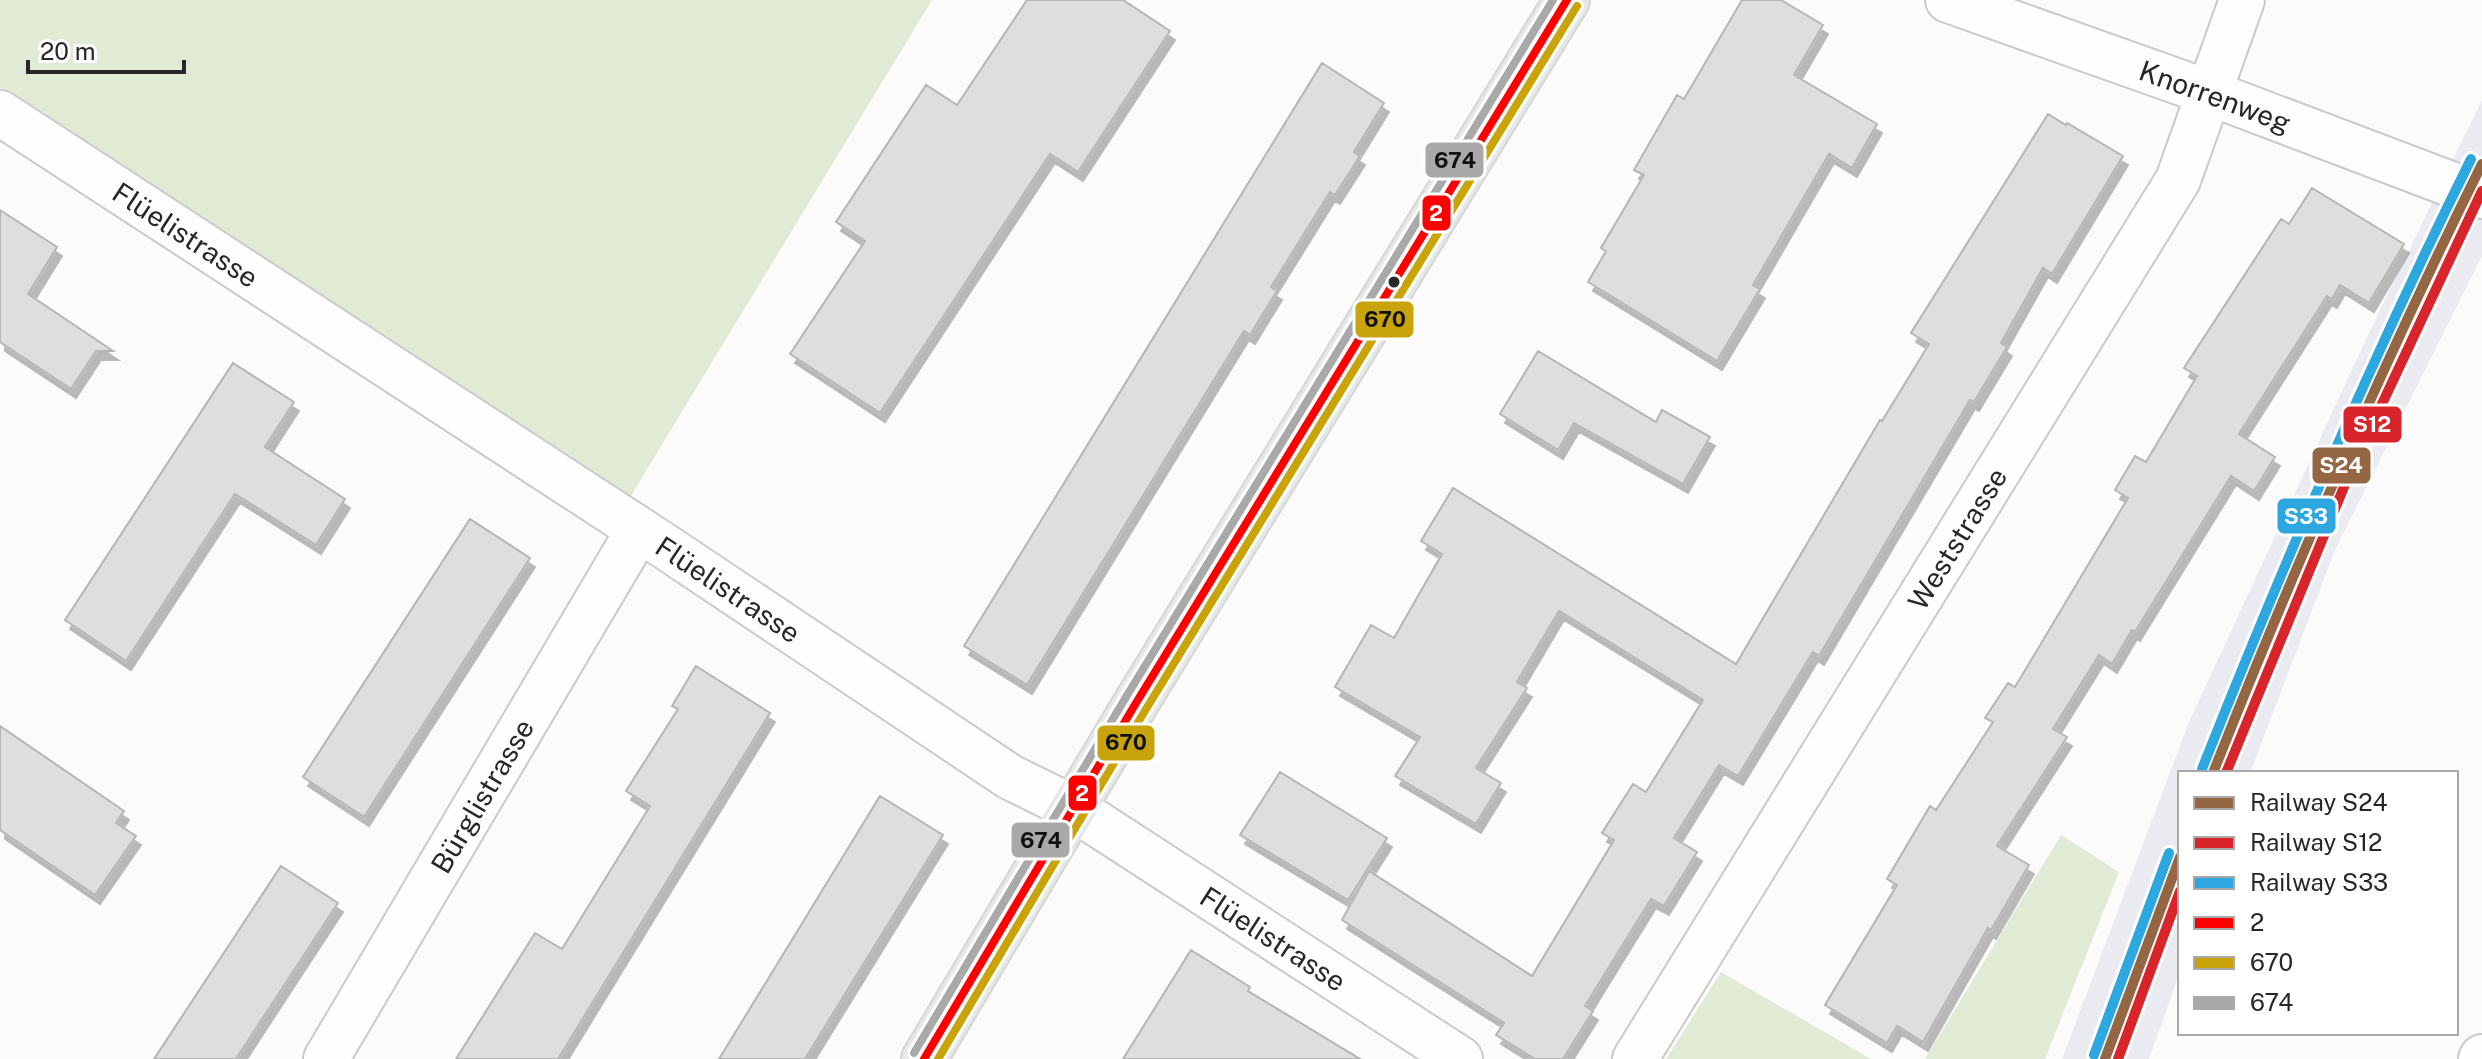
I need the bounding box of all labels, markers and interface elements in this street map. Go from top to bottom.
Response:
scale bar [28,24,184,74]
text: 20 m [40,37,96,65]
street label: Knorrenweg [2135,53,2296,139]
line badge: 674 [1424,141,1485,179]
text: 674 [1434,147,1476,173]
street label: Flüelistrasse [107,175,265,294]
line badge: 2 [1421,194,1452,232]
text: 2 [1429,200,1443,226]
unlabelled marker [1386,274,1402,290]
line badge: 670 [1354,300,1415,339]
text: 670 [1364,306,1406,332]
line badge: S12 [2342,405,2403,444]
text: S12 [2353,411,2391,437]
line badge: S24 [2311,446,2372,485]
text: S24 [2319,452,2363,478]
street label: Weststrasse [1900,461,2013,615]
line badge: S33 [2276,497,2337,535]
text: S33 [2284,503,2328,529]
street label: Flüelistrasse [650,529,807,649]
street label: Bürglistrasse [423,713,540,879]
line badge: 670 [1096,724,1156,762]
text: 670 [1105,729,1147,755]
legend [2178,771,2458,1035]
line badge: 2 [1067,774,1098,812]
text: 2 [1075,780,1089,806]
text: Railway S24 [2250,788,2388,816]
line badge: 674 [1010,821,1071,859]
text: 674 [1020,827,1062,853]
text: Railway S12 [2250,828,2382,856]
text: Railway S33 [2250,868,2388,896]
street label: Flüelistrasse [1195,879,1353,997]
text: 2 [2250,908,2264,936]
text: 670 [2250,948,2293,976]
text: 674 [2250,988,2293,1016]

